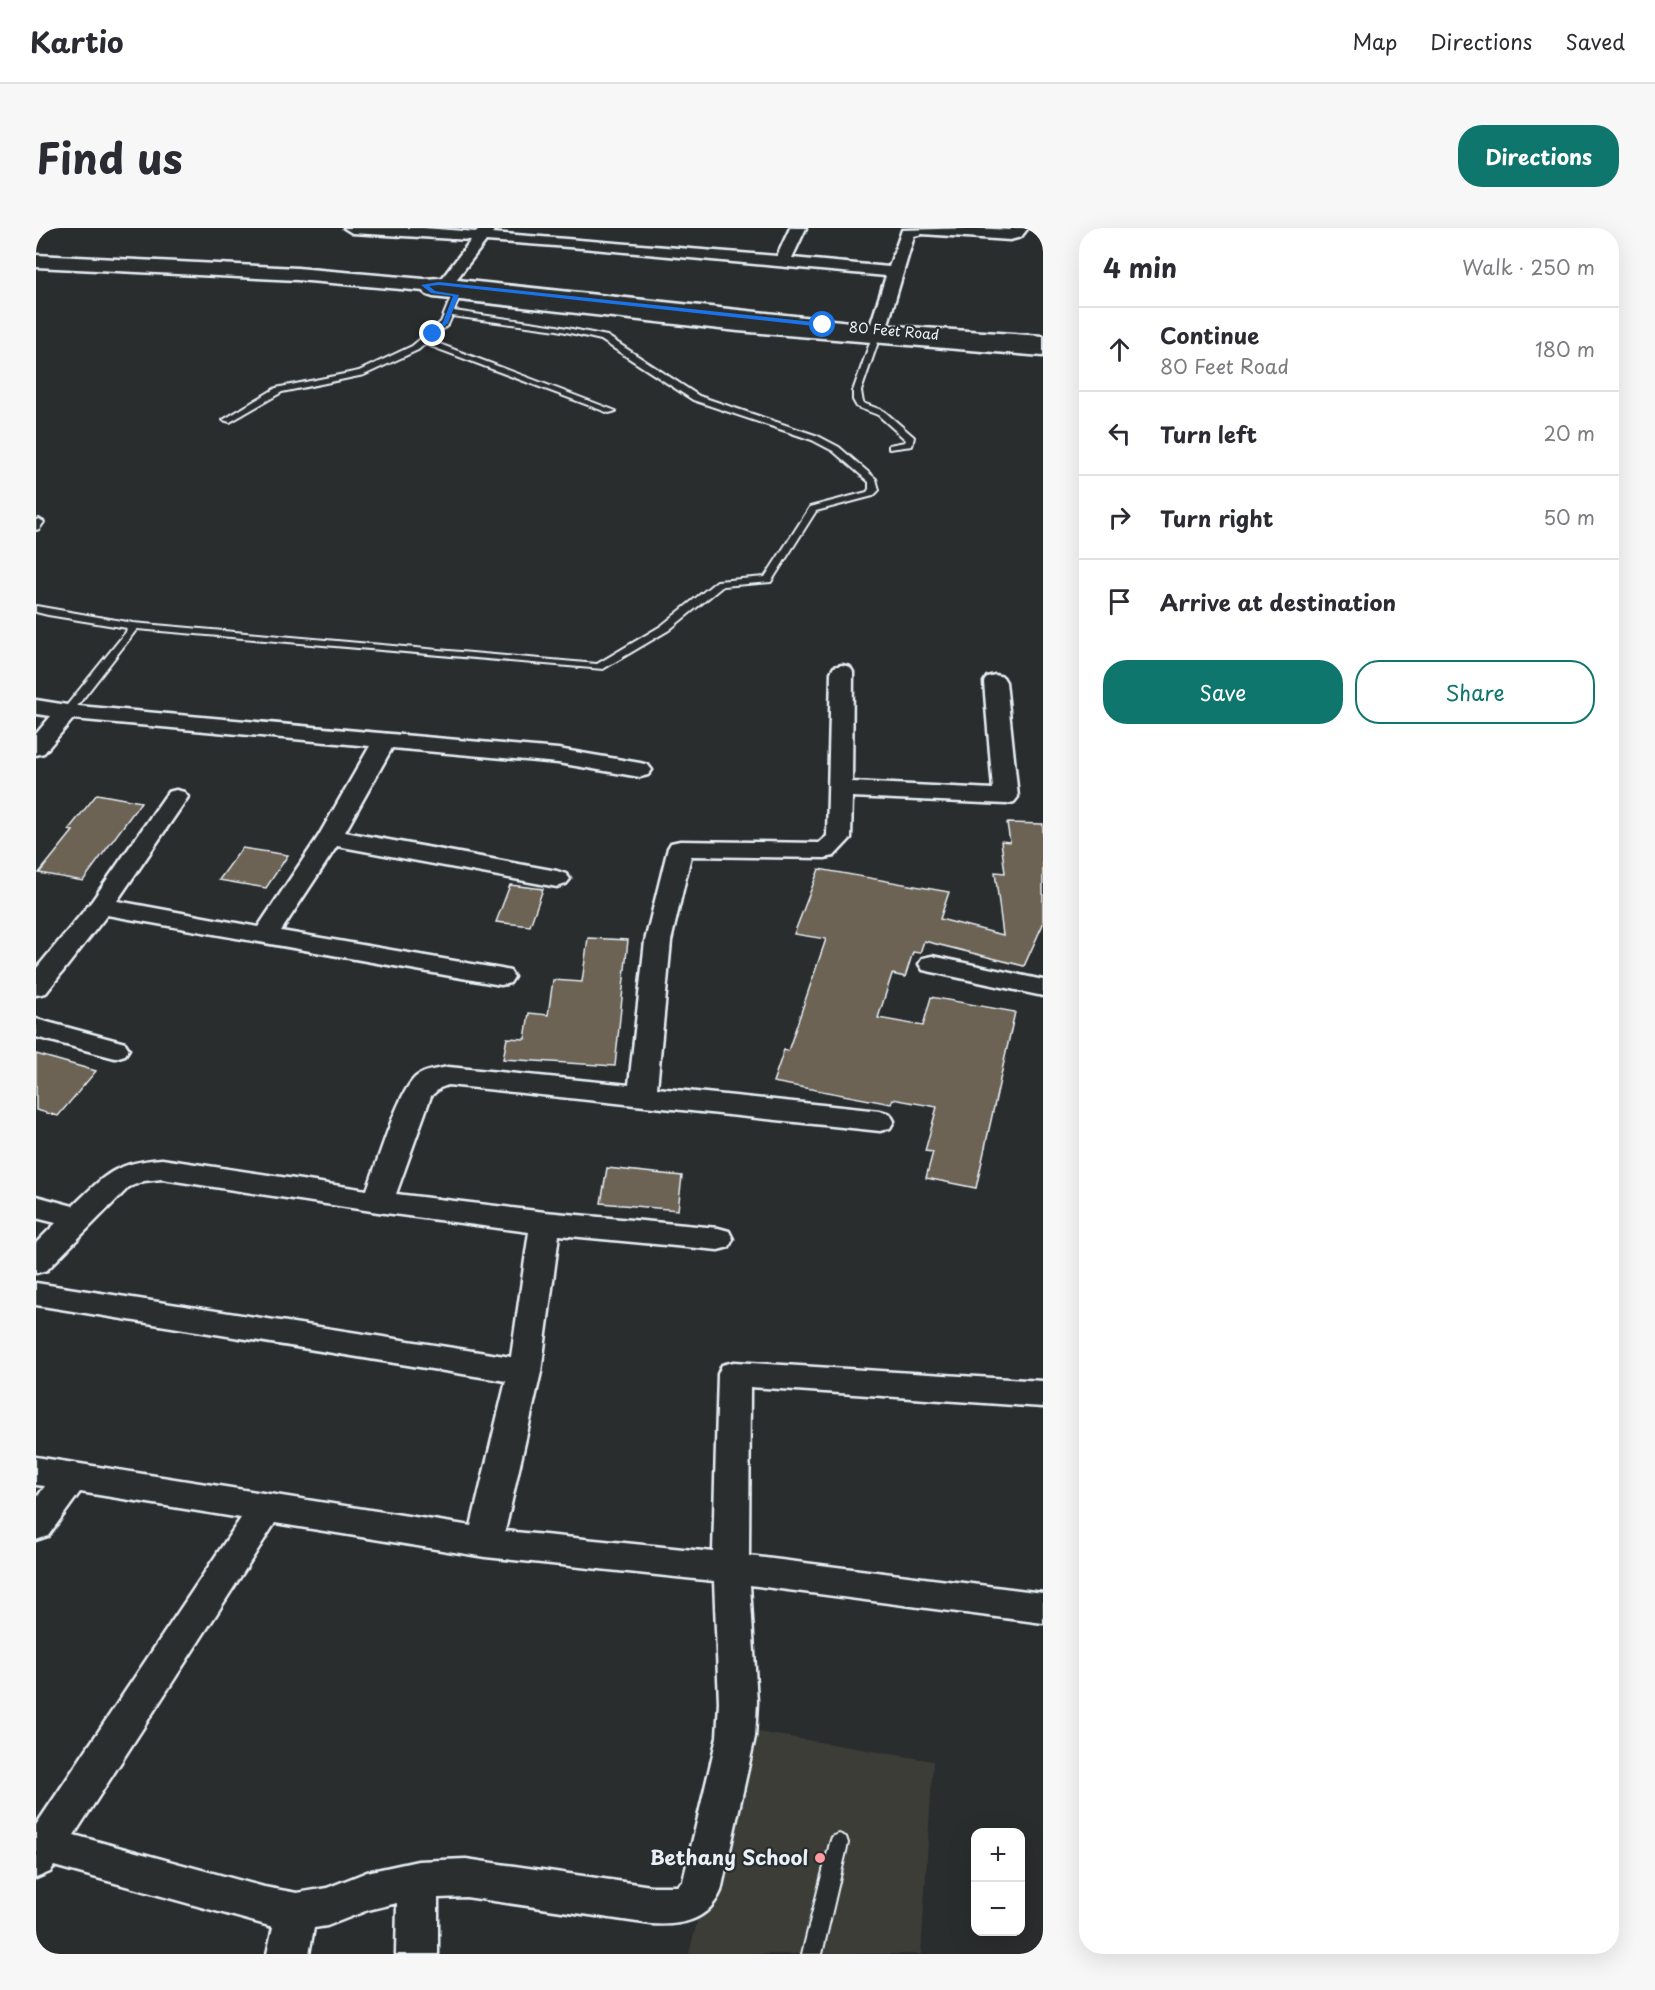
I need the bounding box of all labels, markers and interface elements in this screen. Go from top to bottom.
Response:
text: Kartio [30,20,124,63]
text: Map [1352,25,1397,57]
text: Directions [1430,25,1532,57]
text: Saved [1565,25,1625,57]
text: Find us [36,125,183,188]
button: Directions [1458,125,1619,187]
text: 4 min [1103,248,1177,287]
text: Walk · 250 m [1462,252,1595,282]
route start [809,311,835,337]
street label: 80 Feet Road [848,316,940,345]
text: Continue [1160,318,1259,351]
route end [419,320,445,346]
icon: ahead [1103,333,1136,366]
text: 180 m [1535,334,1595,364]
text: 80 Feet Road [1160,351,1289,381]
icon: left [1103,417,1136,450]
text: Turn left [1160,417,1257,450]
text: 20 m [1543,418,1595,448]
icon: right [1103,501,1136,534]
text: Turn right [1160,501,1273,534]
text: 50 m [1543,502,1595,532]
icon: arrive [1103,585,1136,618]
text: Arrive at destination [1160,585,1396,618]
button: Save [1103,660,1343,724]
button: Share [1355,660,1595,724]
map controls [971,1828,1025,1936]
button: + [971,1828,1025,1882]
place label: Bethany School [650,1842,808,1872]
marker: Bethany School [813,1851,827,1865]
button: − [971,1882,1025,1936]

